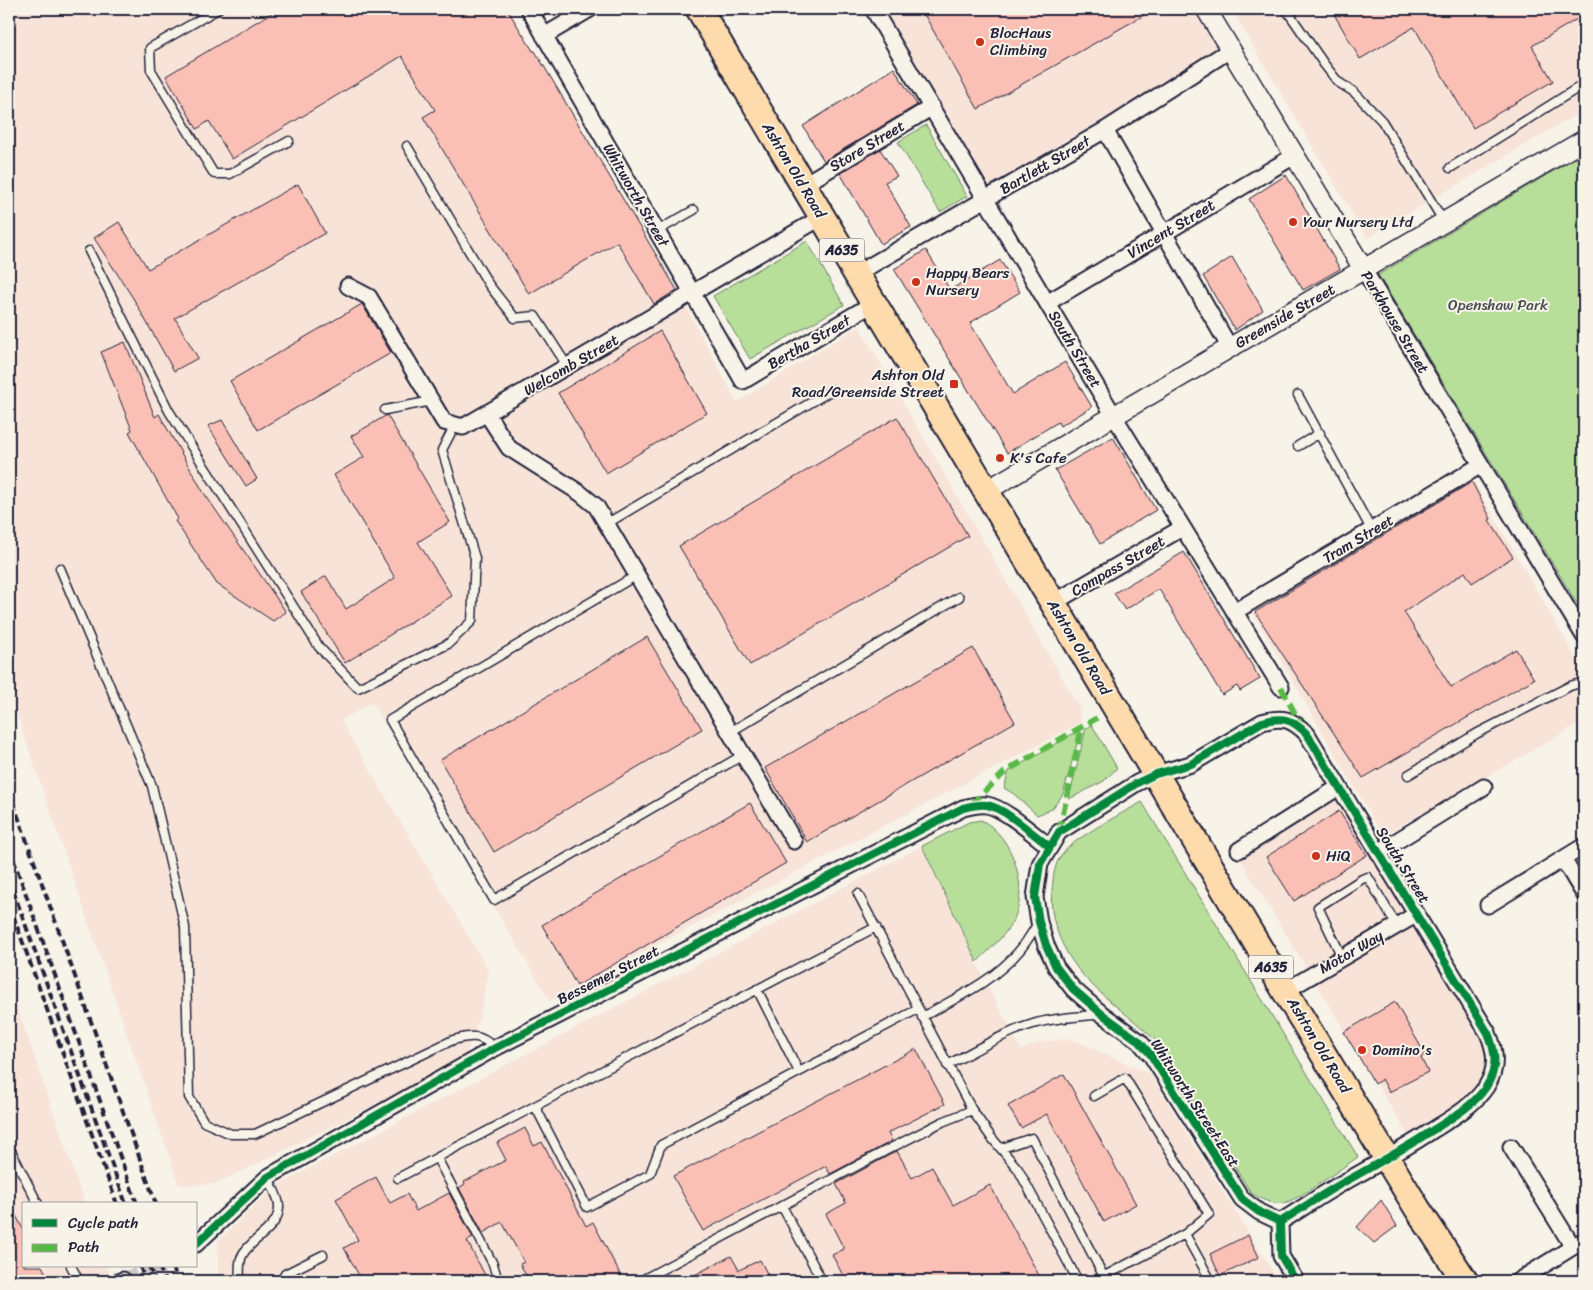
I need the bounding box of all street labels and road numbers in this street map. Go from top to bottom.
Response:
street label: Store Street [824,113,910,179]
street label: Ashton Old Road [754,116,834,224]
street label: Bartlett Street [995,128,1096,202]
street label: Whitworth Street [596,138,677,253]
street label: Vincent Street [1122,192,1221,266]
road number: A635 [820,238,864,262]
street label: Parkhouse Street [1354,265,1436,379]
street label: Greenside Street [1230,276,1341,355]
street label: South Street [1041,305,1109,393]
street label: Bertha Street [763,307,856,376]
street label: Welcomb Street [518,327,624,403]
street label: Tram Street [1317,507,1399,571]
street label: Compass Street [1066,528,1170,604]
street label: Ashton Old Road [1039,593,1119,701]
street label: South Street [1369,821,1437,909]
street label: Motor Way [1314,923,1389,981]
street label: Bessemer Street [552,938,664,1012]
road number: A635 [1248,956,1294,979]
street label: Ashton Old Road [1279,991,1359,1099]
street label: Whitworth Street East [1143,1033,1247,1173]

